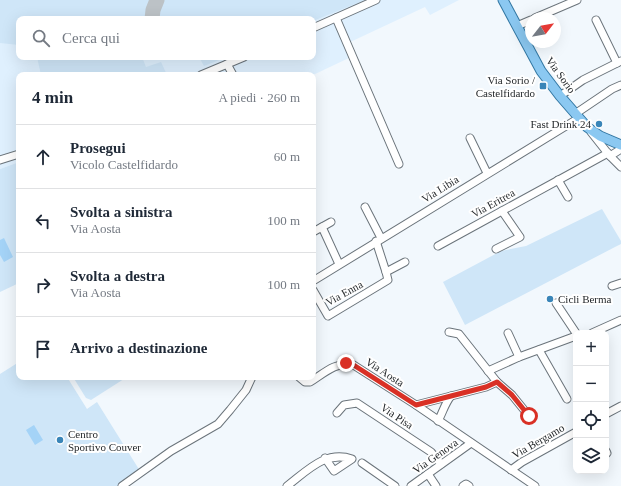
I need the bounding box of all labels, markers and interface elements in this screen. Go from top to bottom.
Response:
north arrow [525,12,561,48]
search box [16,16,316,60]
icon: search [30,27,52,49]
text: Cerca qui [62,30,120,46]
street label: Via Sorio [544,55,578,96]
place label: Via Sorio / Castelfidardo [476,74,536,99]
marker: Via Sorio / Castelfidardo [538,81,548,91]
text: 4 min [32,88,73,107]
text: A piedi · 260 m [218,90,300,105]
place label: Fast Drink 24 [531,118,592,130]
marker: Fast Drink 24 [594,119,604,129]
text: Prosegui [70,140,126,156]
icon: ahead [32,146,54,168]
text: 60 m [274,149,300,164]
text: Vicolo Castelfidardo [70,157,178,172]
street label: Via Libia [419,173,461,205]
street label: Via Eritrea [469,186,517,220]
text: Svolta a sinistra [70,204,173,220]
icon: left [32,210,54,232]
text: 100 m [267,213,300,228]
text: Via Aosta [70,221,121,236]
text: Svolta a destra [70,268,165,284]
icon: right [32,274,54,296]
text: 100 m [267,277,300,292]
street label: Via Enna [323,278,365,308]
text: Via Aosta [70,285,121,300]
place label: Cicli Berma [558,293,612,305]
marker: Cicli Berma [545,294,555,304]
map controls [573,330,609,474]
button: + [573,330,609,366]
icon: arrive [32,338,54,360]
text: Arrivo a destinazione [70,340,207,356]
route end [337,354,355,372]
street label: Via Aosta [364,355,406,389]
button: − [573,366,609,402]
street label: Via Pisa [379,401,416,431]
button: locate [573,402,609,438]
route start [520,407,538,425]
street label: Via Bergamo [510,421,567,461]
place label: Centro Sportivo Couver [68,428,141,453]
marker: Centro Sportivo Couver [55,435,65,445]
street label: Via Genova [410,436,460,476]
button: layers [573,438,609,474]

